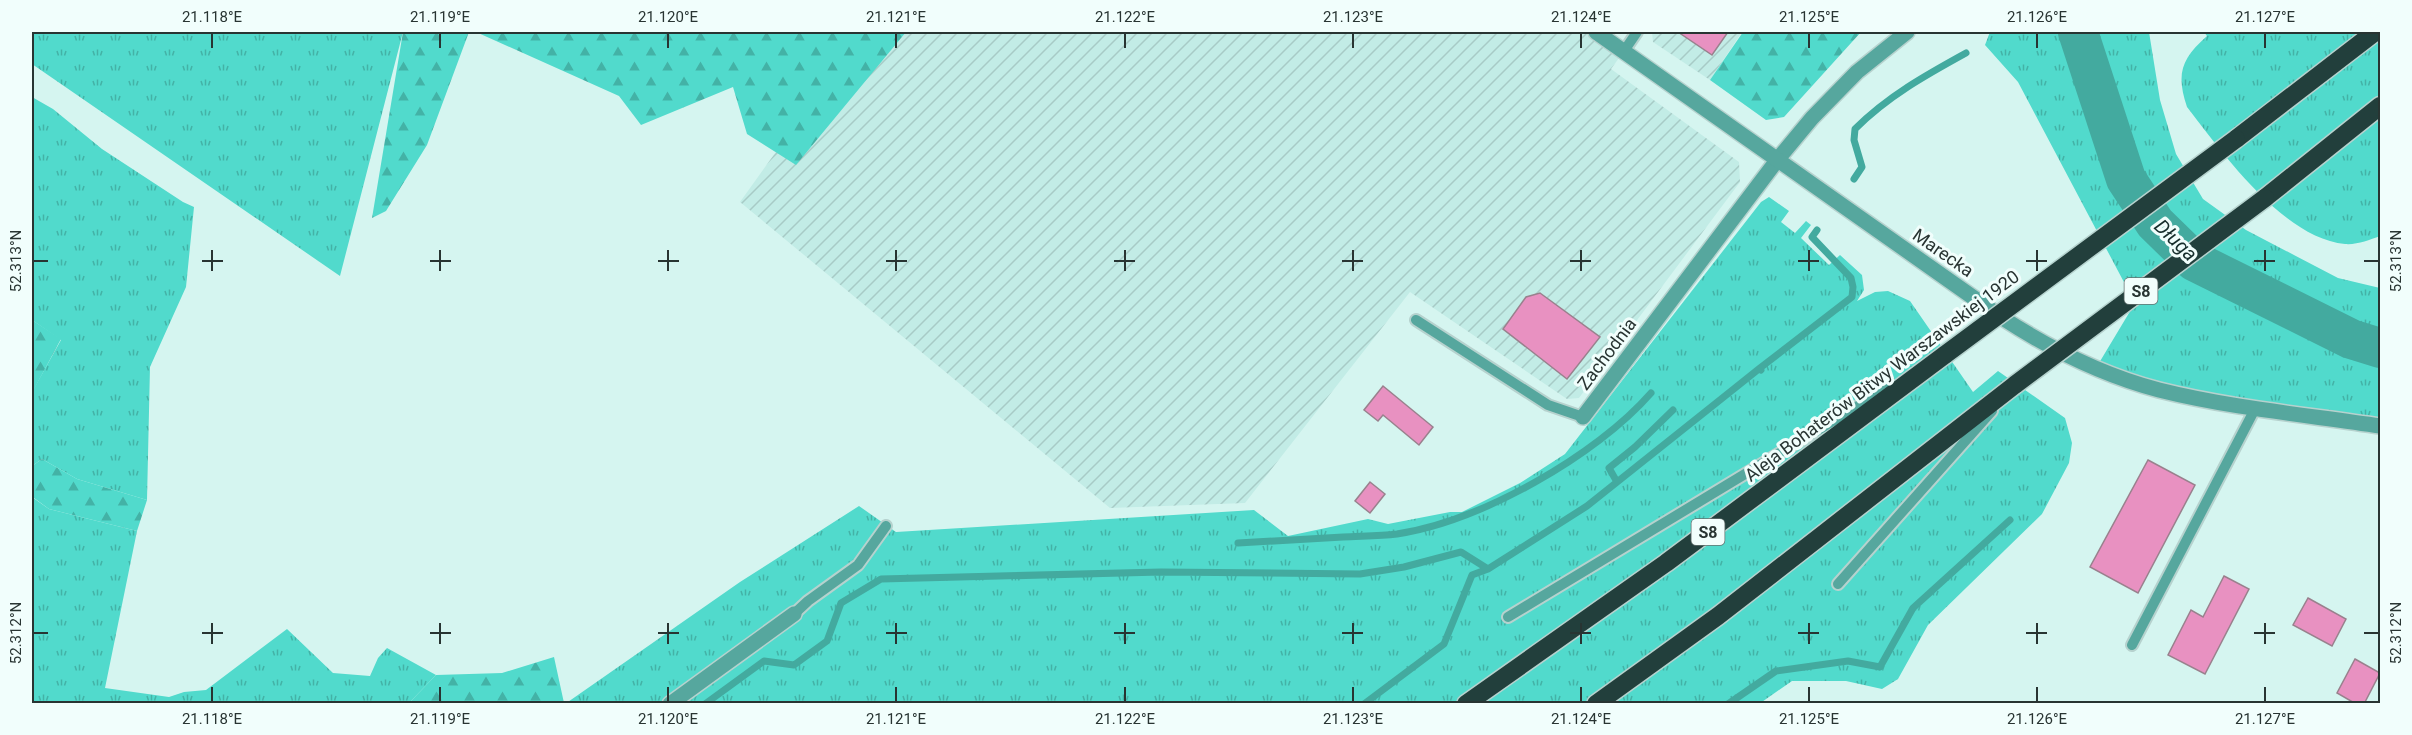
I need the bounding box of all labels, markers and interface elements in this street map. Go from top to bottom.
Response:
text: 21.118°E [182,8,243,26]
text: 21.119°E [410,8,471,26]
text: 21.120°E [638,8,699,26]
text: 21.121°E [866,8,927,26]
text: 21.122°E [1095,8,1156,26]
text: 21.123°E [1323,8,1384,26]
text: 21.124°E [1551,8,1612,26]
text: 21.125°E [1779,8,1840,26]
text: 21.126°E [2007,8,2068,26]
text: 21.127°E [2235,8,2296,26]
water label: Długa [2150,214,2202,266]
street label: Marecka [1909,224,1978,281]
text: 52.313°N [7,230,25,292]
text: 52.313°N [2387,230,2405,292]
street label: Aleja Bohaterów Bitwy Warszawskiej 1920 [1741,266,2023,486]
road number: S8 [2124,278,2158,304]
street label: Zachodnia [1573,314,1640,394]
road number: S8 [1692,519,1724,545]
text: 52.312°N [7,602,25,664]
text: 52.312°N [2387,602,2405,664]
text: 21.118°E [182,710,243,728]
text: 21.119°E [410,710,471,728]
text: 21.120°E [638,710,699,728]
text: 21.121°E [866,710,927,728]
text: 21.122°E [1095,710,1156,728]
text: 21.123°E [1323,710,1384,728]
text: 21.124°E [1551,710,1612,728]
text: 21.125°E [1779,710,1840,728]
text: 21.126°E [2007,710,2068,728]
text: 21.127°E [2235,710,2296,728]

